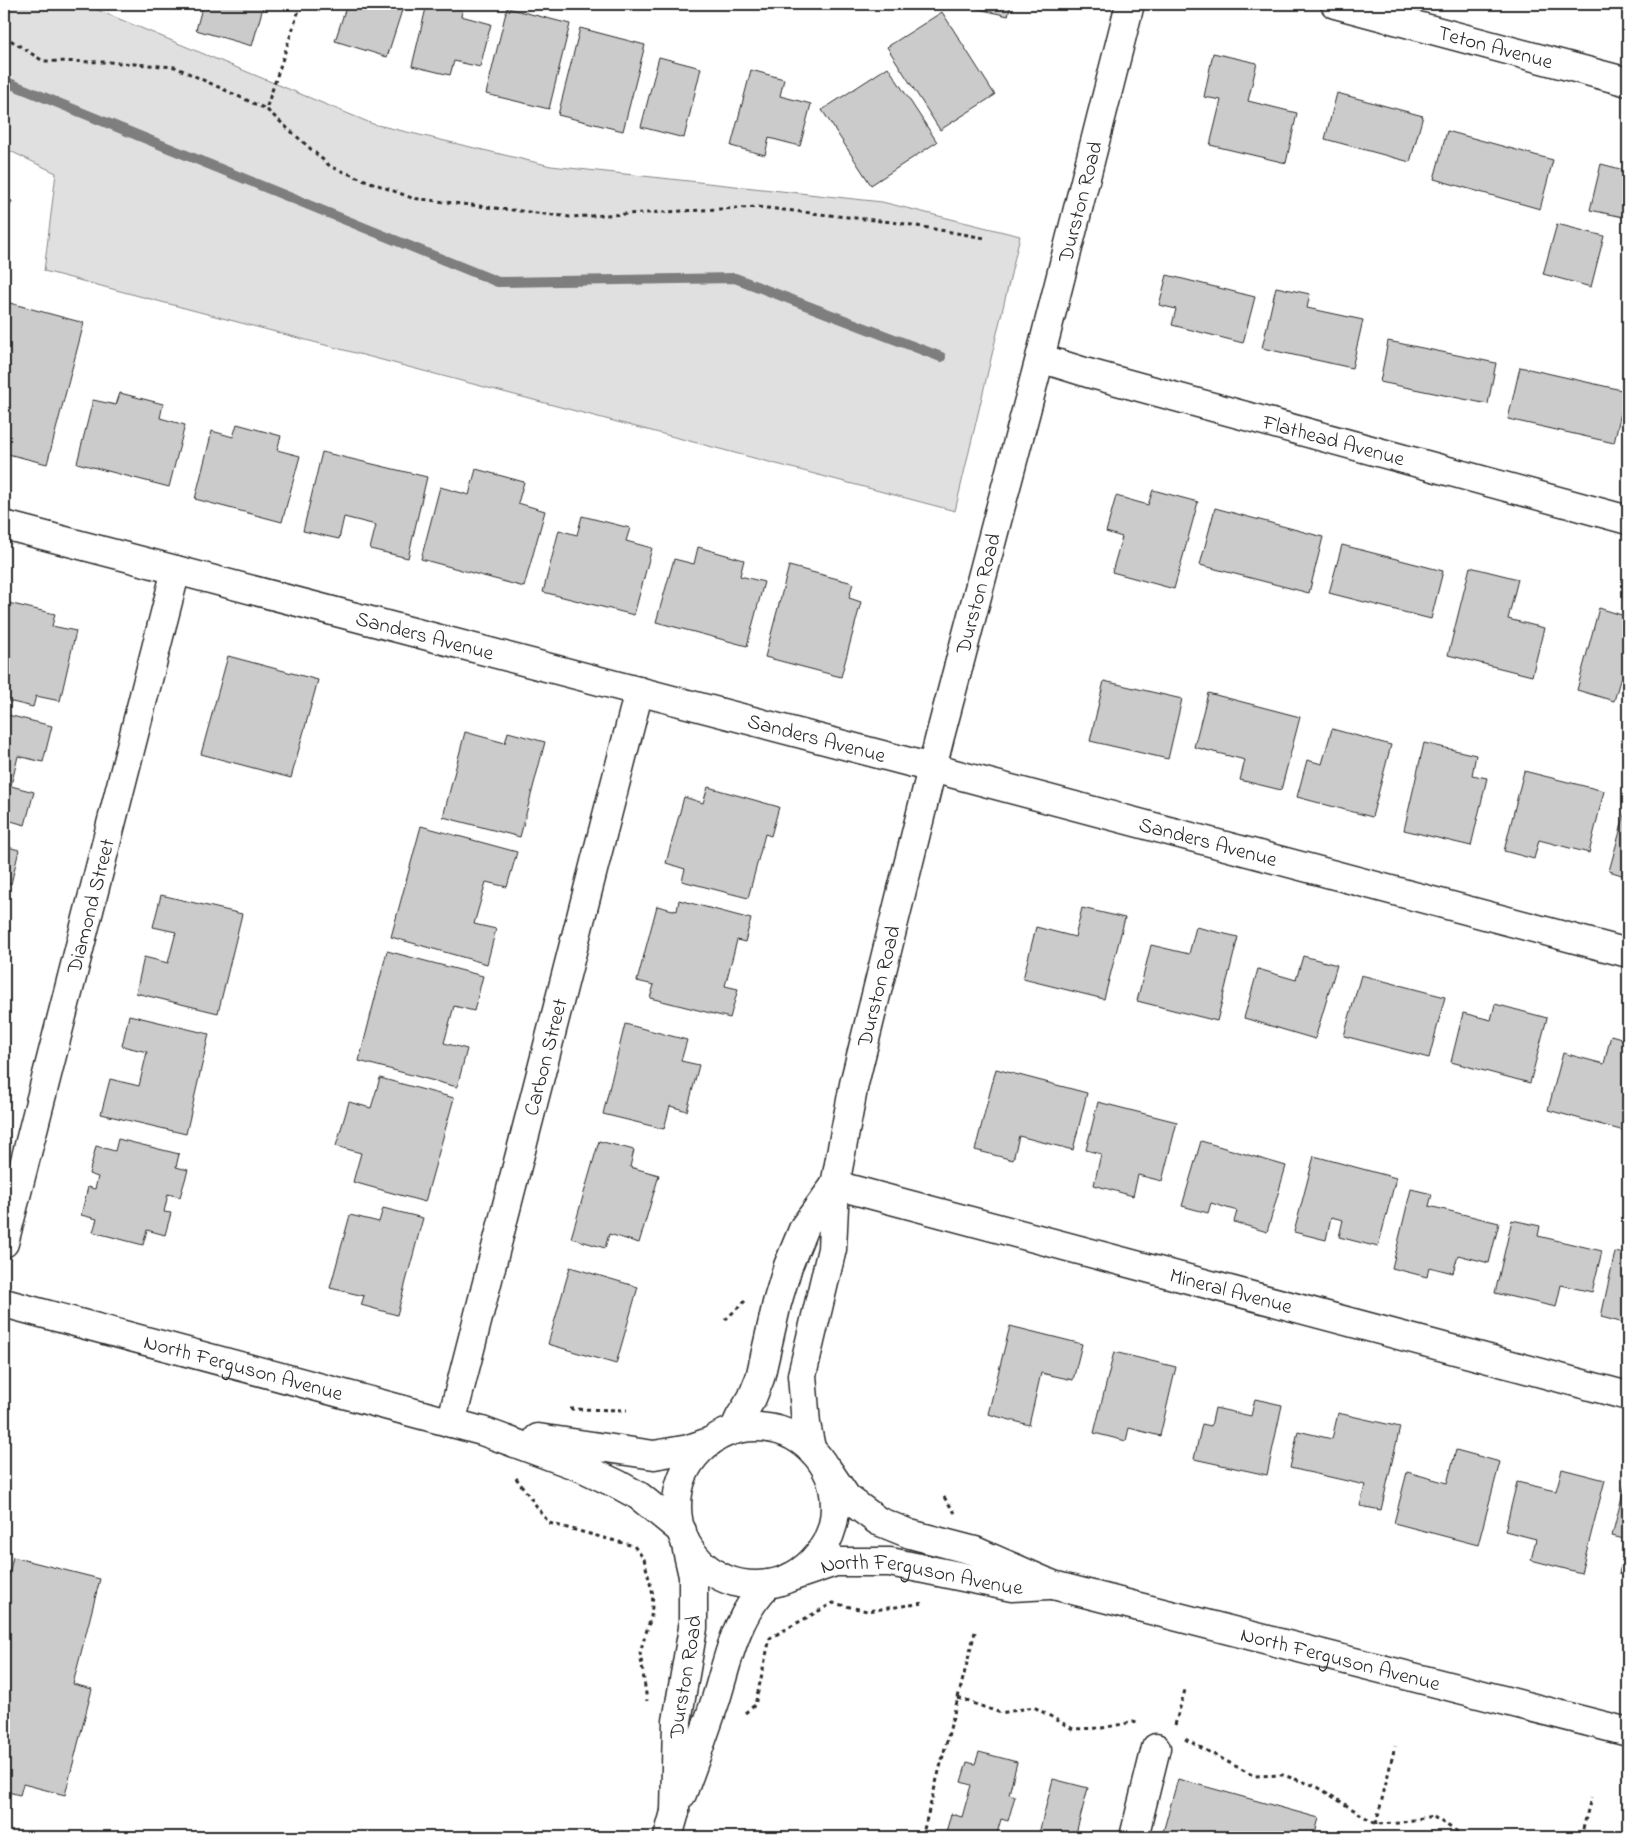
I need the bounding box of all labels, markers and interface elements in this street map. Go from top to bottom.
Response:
street label: Teton Avenue [1434,19,1556,78]
street label: Durston Road [1052,138,1112,267]
street label: Flathead Avenue [1258,408,1408,476]
street label: Durston Road [949,530,1010,659]
street label: Sanders Avenue [352,605,497,670]
street label: Sanders Avenue [744,707,889,772]
street label: Sanders Avenue [1135,811,1281,876]
street label: Diamond Street [60,836,124,978]
street label: Durston Road [850,923,910,1051]
street label: Carbon Street [518,996,576,1119]
street label: Mineral Avenue [1166,1262,1296,1323]
street label: North Ferguson Avenue [140,1328,346,1410]
street label: North Ferguson Avenue [817,1549,1024,1604]
street label: Durston Road [664,1615,710,1739]
street label: North Ferguson Avenue [1237,1621,1444,1700]

